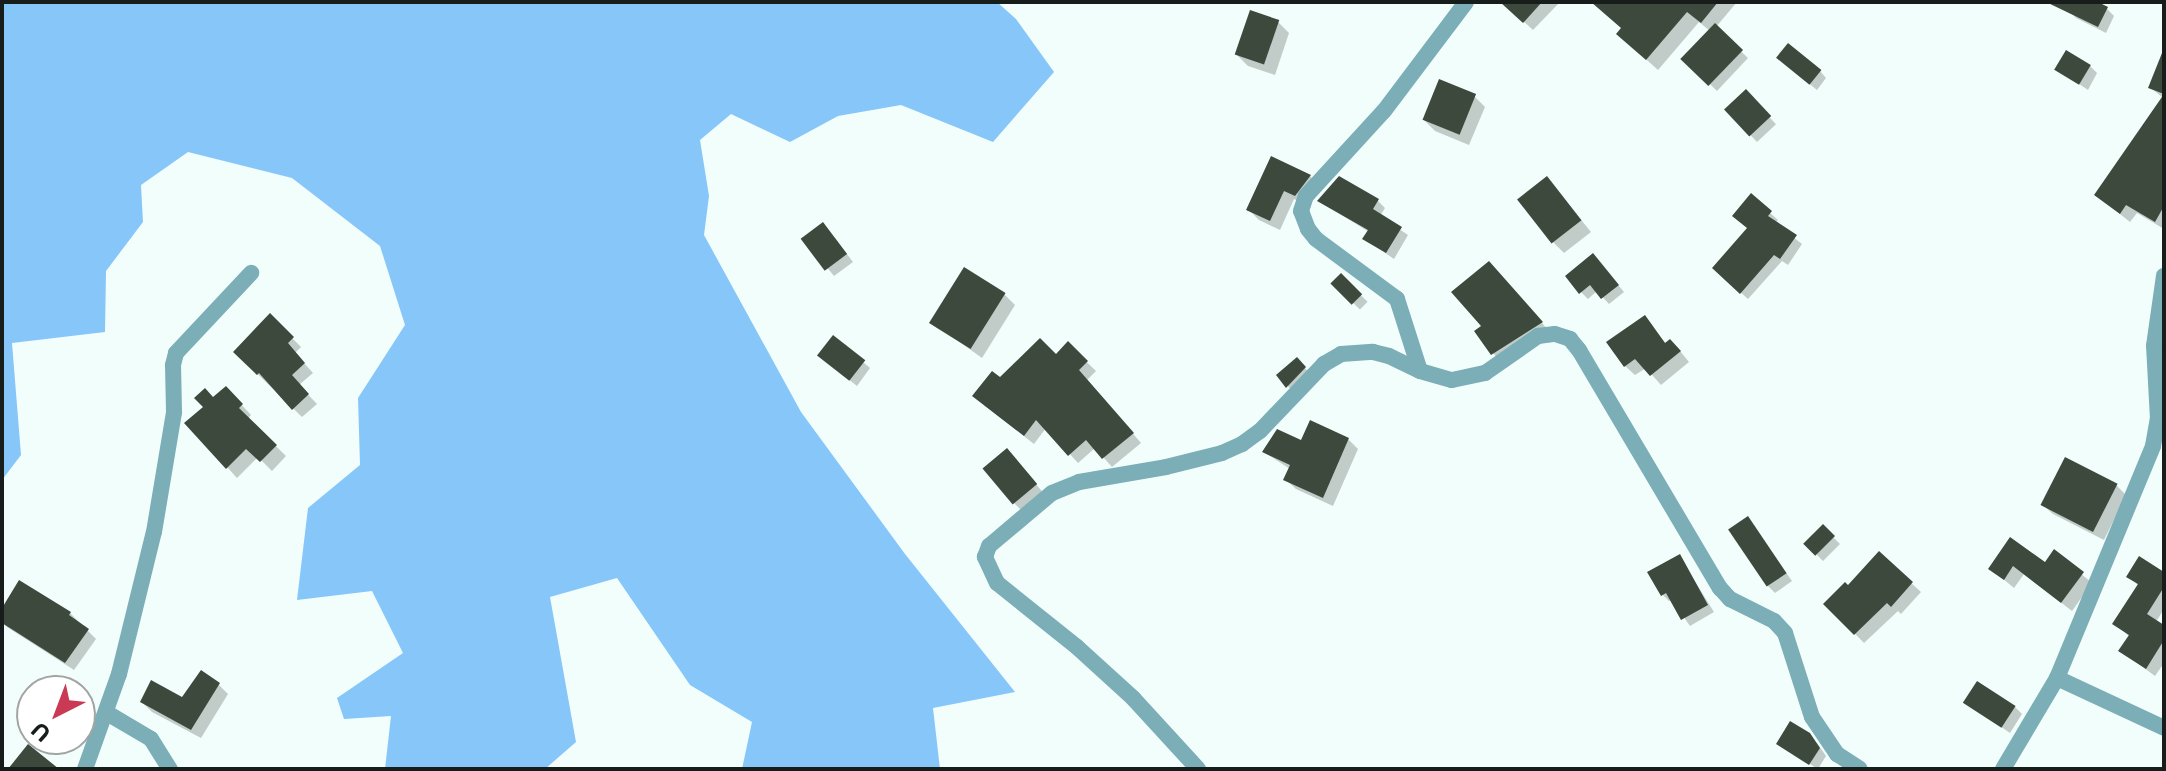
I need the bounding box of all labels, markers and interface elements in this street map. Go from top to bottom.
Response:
north arrow [16,675,96,755]
text: U [25,716,56,748]

